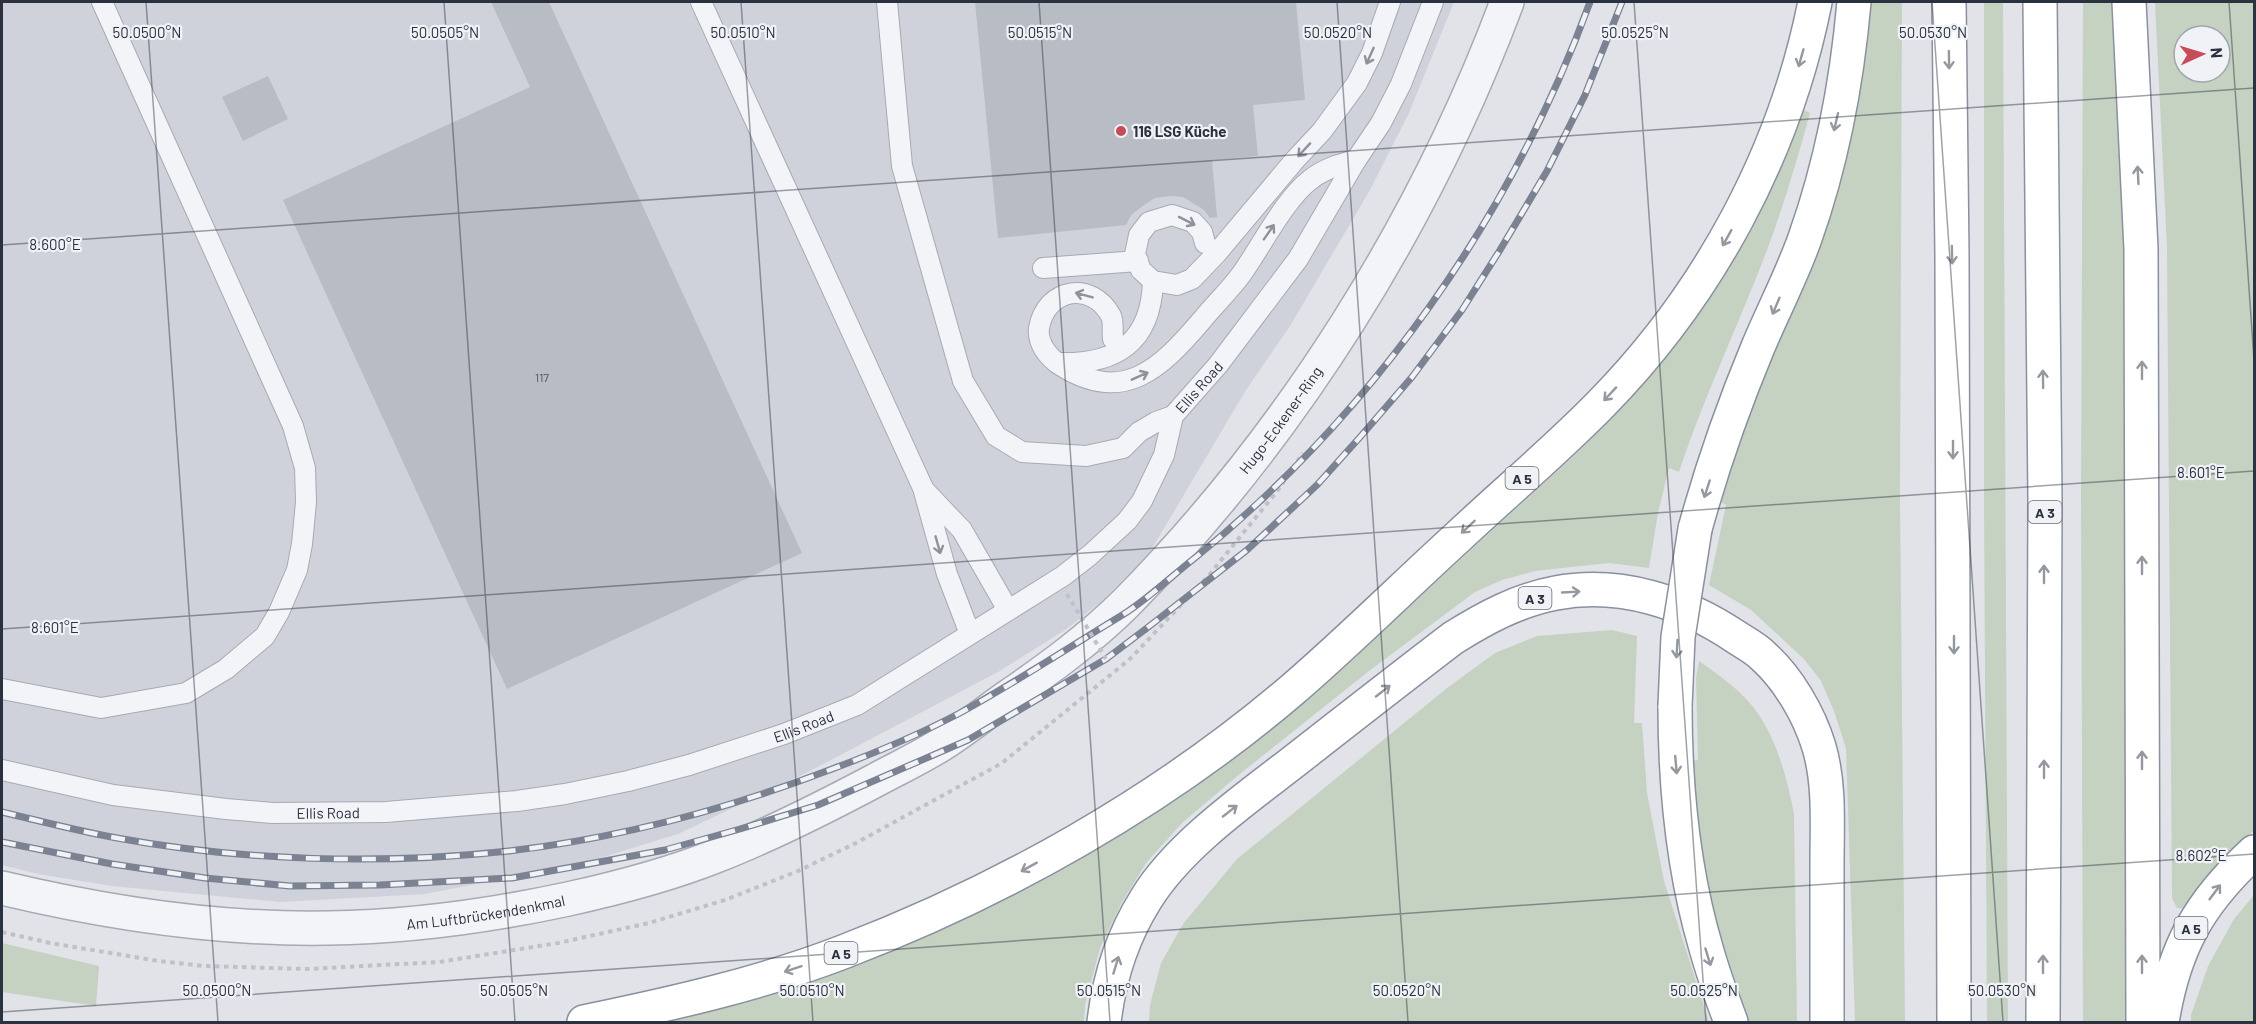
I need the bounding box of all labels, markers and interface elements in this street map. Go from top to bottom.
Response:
text: 50.0500°N [113,23,181,41]
text: 50.0505°N [411,23,479,41]
text: 50.0510°N [710,23,776,41]
text: 50.0515°N [1008,23,1072,41]
text: 50.0520°N [1304,23,1372,41]
text: 50.0525°N [1601,23,1669,41]
text: 50.0530°N [1899,23,1967,41]
north arrow [2172,24,2232,84]
one-way arrow [1364,46,1375,64]
text: N [2208,47,2227,59]
one-way arrow [1795,48,1807,67]
one-way arrow [1943,49,1955,69]
one-way arrow [1830,112,1842,131]
place label: 116 LSG Küche [1133,122,1226,140]
marker: 116 LSG Küche [1114,124,1128,138]
one-way arrow [1297,143,1311,158]
one-way arrow [2132,166,2143,186]
one-way arrow [1178,216,1196,228]
one-way arrow [1263,225,1275,241]
one-way arrow [1721,229,1733,246]
text: 8.600°E [29,235,81,253]
one-way arrow [1946,244,1958,264]
one-way arrow [1075,289,1094,300]
one-way arrow [1770,297,1781,315]
street label: Ellis Road [1171,357,1226,417]
one-way arrow [2136,361,2148,381]
street label: Hugo-Eckener-Ring [1235,363,1326,477]
house number: 117 [535,370,549,384]
one-way arrow [1130,370,1148,381]
one-way arrow [2037,370,2049,390]
one-way arrow [1603,386,1618,401]
one-way arrow [1947,439,1959,459]
text: 8.601°E [2177,463,2225,481]
road number: A 5 [1506,467,1538,489]
one-way arrow [1700,479,1711,498]
road number: A 3 [2028,501,2062,523]
one-way arrow [1461,520,1476,534]
one-way arrow [933,535,944,554]
one-way arrow [2136,556,2148,576]
one-way arrow [2038,565,2050,585]
one-way arrow [1560,586,1580,597]
road number: A 3 [1518,587,1552,609]
text: 8.601°E [31,618,79,636]
one-way arrow [1948,634,1960,654]
one-way arrow [1671,638,1682,658]
one-way arrow [1375,685,1391,698]
street label: Ellis Road [771,706,836,746]
one-way arrow [2136,751,2148,771]
one-way arrow [1671,754,1682,774]
one-way arrow [2038,760,2050,780]
street label: Ellis Road [296,803,360,822]
one-way arrow [1221,805,1237,818]
text: 8.602°E [2175,846,2227,864]
one-way arrow [1021,861,1038,873]
one-way arrow [2209,885,2221,901]
street label: Am Luftbrückendenkmal [406,891,567,933]
road number: A 5 [2174,917,2208,939]
road number: A 5 [824,942,858,964]
one-way arrow [1703,947,1714,966]
one-way arrow [2037,955,2049,975]
one-way arrow [2136,955,2148,975]
one-way arrow [1111,956,1122,975]
one-way arrow [784,964,803,975]
text: 50.0500°N [183,981,251,999]
text: 50.0505°N [480,981,548,999]
text: 50.0510°N [779,981,845,999]
text: 50.0515°N [1077,981,1141,999]
text: 50.0520°N [1373,981,1441,999]
text: 50.0525°N [1670,981,1738,999]
text: 50.0530°N [1968,981,2036,999]

